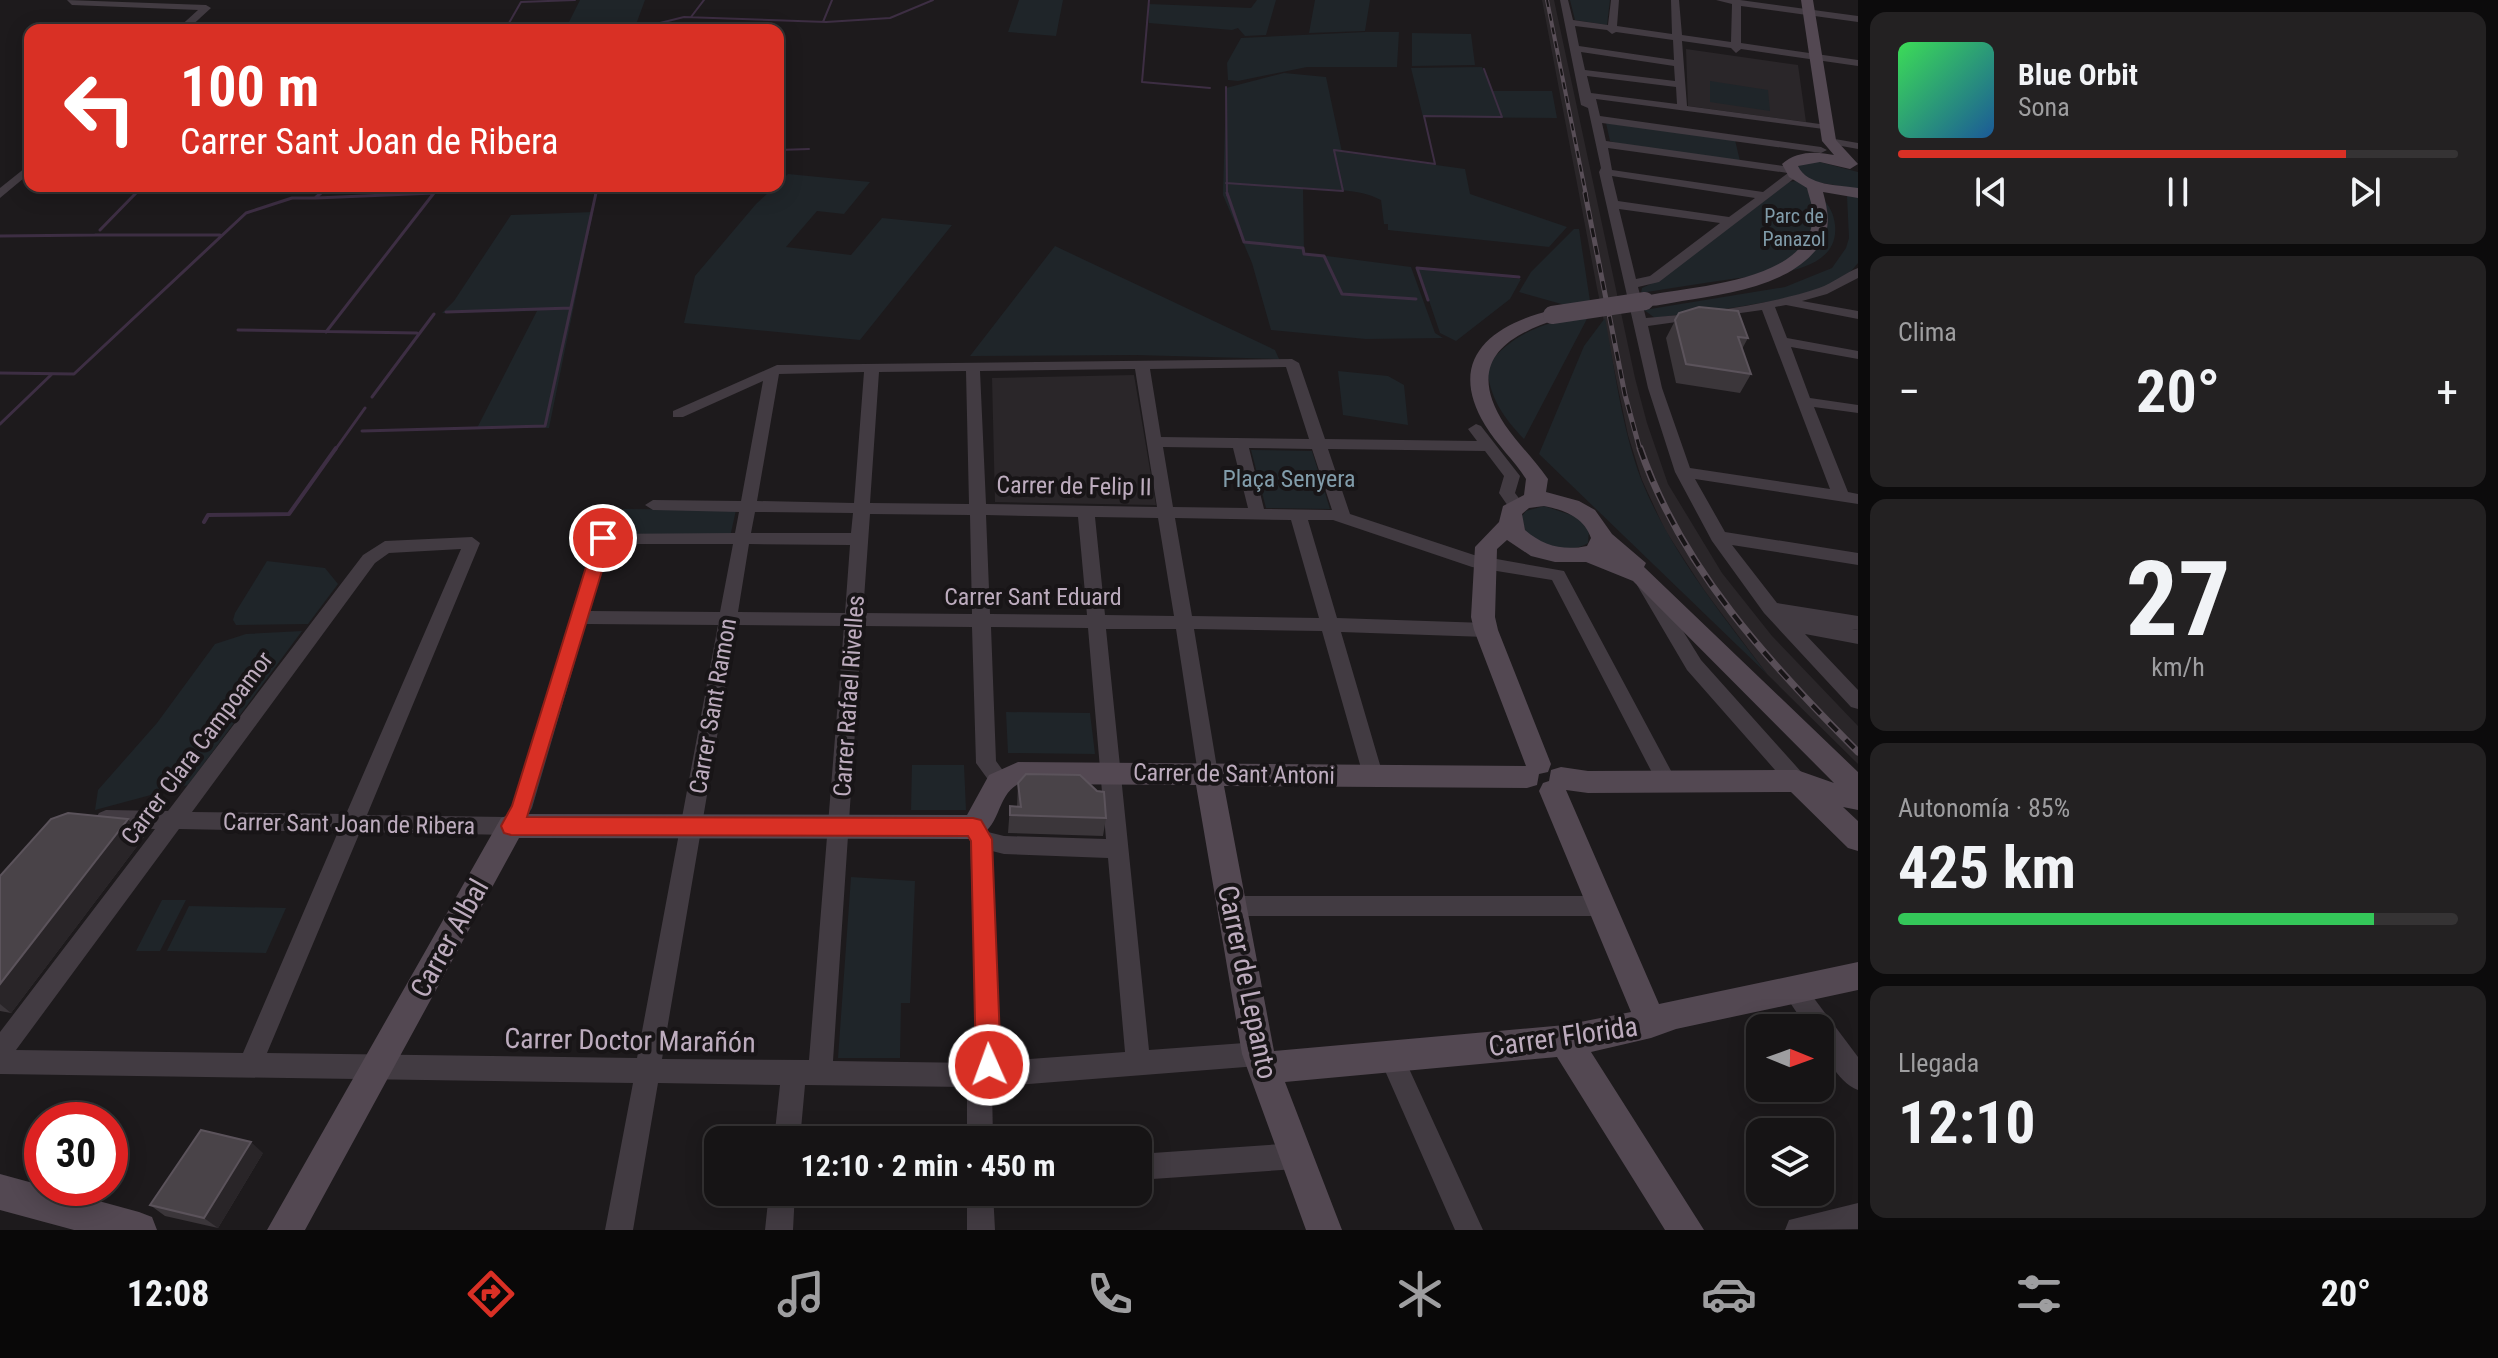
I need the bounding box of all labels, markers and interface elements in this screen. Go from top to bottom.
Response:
text: 100 m [180,54,319,120]
icon: left [48,56,152,160]
text: Blue Orbit [2018,57,2138,92]
text: Sona [2018,92,2070,122]
text: Carrer Sant Joan de Ribera [180,121,559,163]
icon: previous [1969,170,2013,214]
icon: pause [2156,170,2200,214]
icon: next [2343,170,2387,214]
park label: Parc de Panazol [1762,204,1826,251]
text: Clima [1898,317,1957,347]
text: 20° [2136,356,2220,427]
text: − [1898,366,1920,418]
text: + [2436,366,2458,418]
park label: Plaça Senyera [1222,465,1356,493]
street label: Carrer de Felip II [996,471,1152,501]
pin [569,504,637,572]
icon: arrive [581,516,625,560]
text: 27 [2125,539,2231,660]
street label: Carrer Sant Eduard [944,583,1122,611]
street label: Carrer Rafael Rivelles [828,594,870,798]
street label: Carrer Sant Ramon [684,616,742,796]
street label: Carrer Clara Campoamor [115,646,279,850]
text: km/h [2151,652,2205,682]
street label: Carrer de Sant Antoni [1133,758,1335,790]
text: Autonomía · 85% [1898,793,2070,823]
street label: Carrer Sant Joan de Ribera [223,808,475,840]
text: 425 km [1898,832,2076,903]
street label: Carrer Albal [403,873,495,1003]
street label: Carrer de Lepanto [1211,882,1284,1082]
street label: Carrer Florida [1486,1010,1640,1063]
north arrow [1746,1014,1834,1102]
map controls [1746,1014,1834,1206]
street label: Carrer Doctor Marañón [504,1022,756,1059]
position arrow [947,1023,1031,1107]
text: Llegada [1898,1048,1979,1078]
text: 12:10 [1898,1087,2036,1158]
speed limit sign: 30 [24,1102,128,1206]
button: layers [1746,1118,1834,1206]
text: 12:10 · 2 min · 450 m [801,1148,1055,1183]
icon: directions [463,1266,519,1322]
icon: music [773,1266,829,1322]
icon: phone [1082,1266,1138,1322]
icon: climate [1392,1266,1448,1322]
icon: car [1701,1266,1757,1322]
icon: filters [2011,1266,2067,1322]
text: 12:08 [127,1273,209,1315]
text: 20° [2321,1273,2371,1315]

